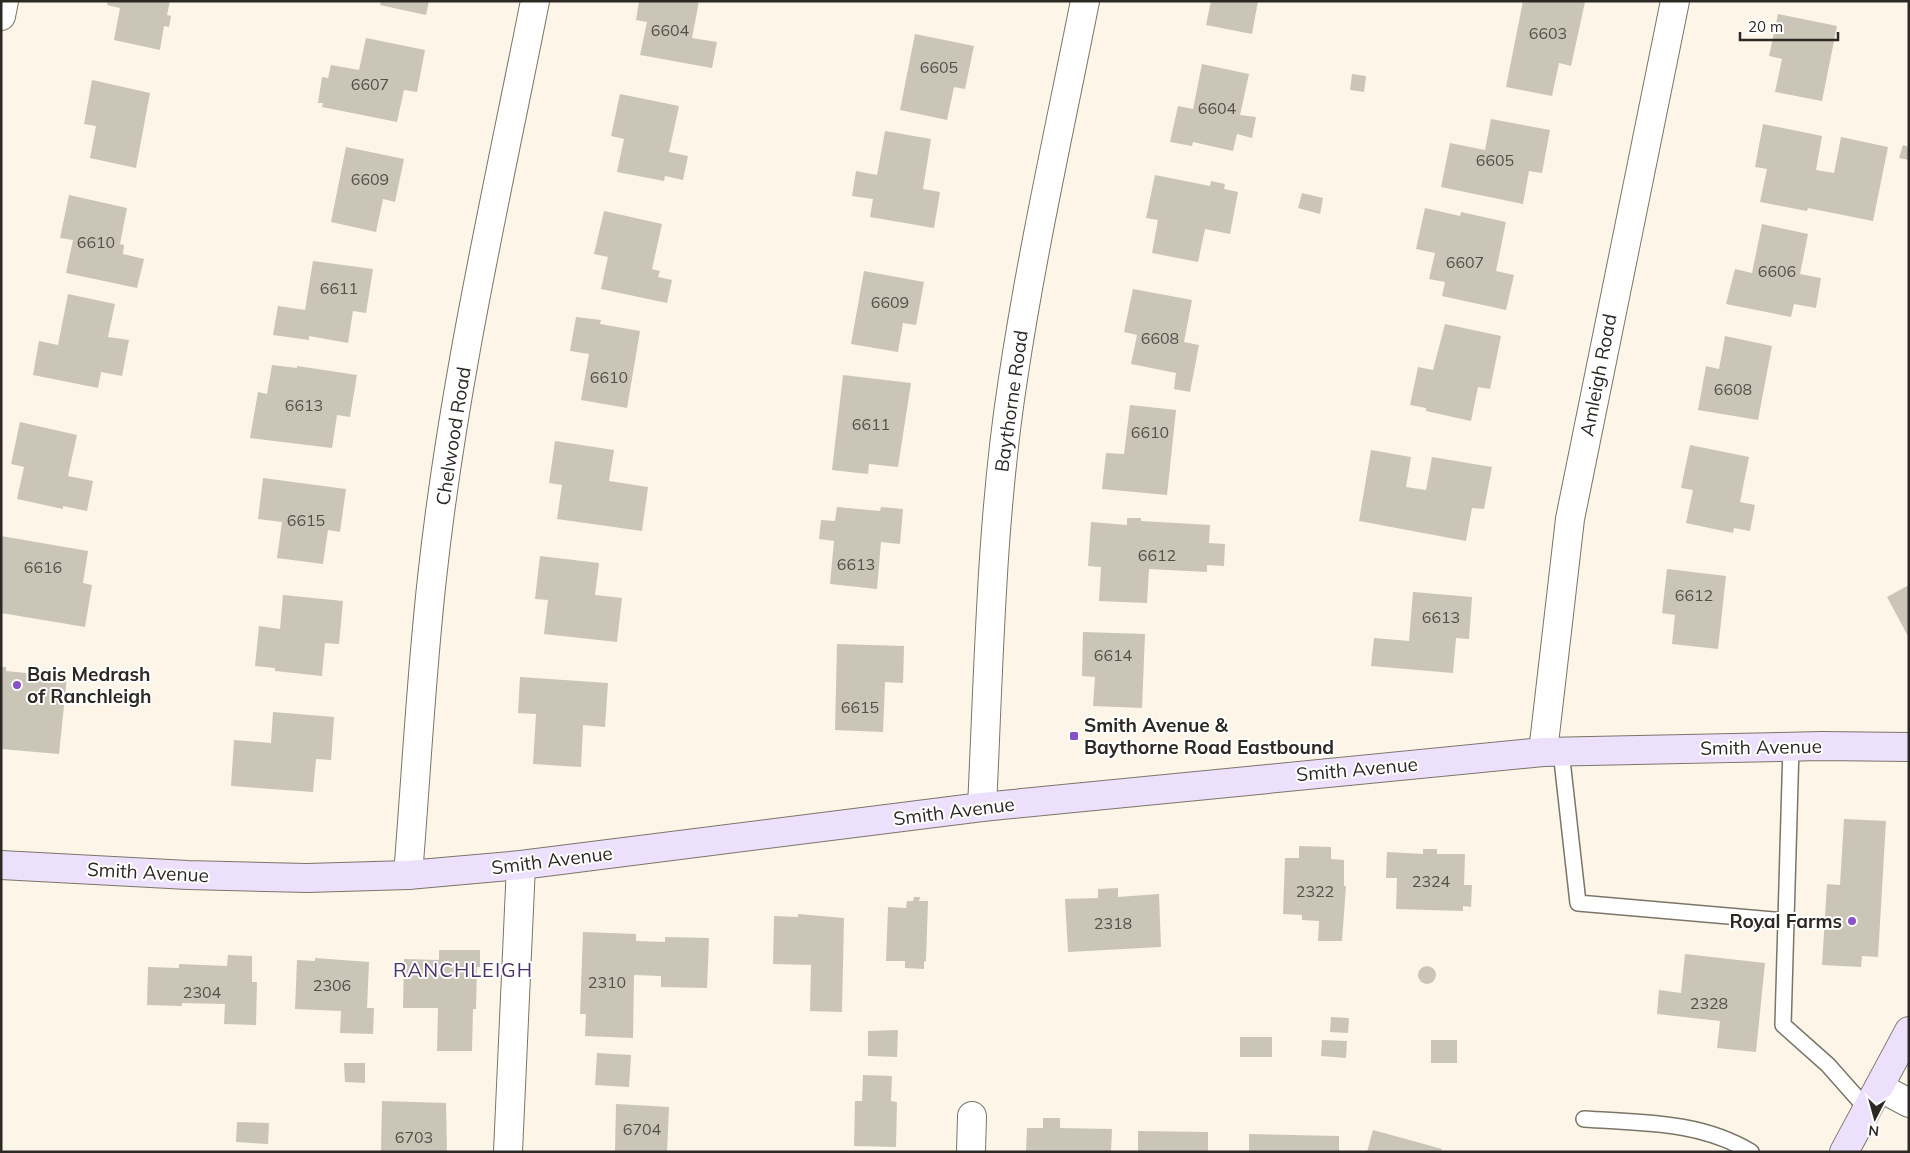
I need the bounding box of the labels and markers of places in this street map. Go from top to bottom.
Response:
place label: Bais Medrash of Ranchleigh [27,662,151,708]
marker: Bais Medrash of Ranchleigh [11,679,23,691]
place label: Smith Avenue & Baythorne Road Eastbound [1084,713,1334,759]
marker: Smith Avenue & Baythorne Road Eastbound [1068,730,1080,742]
place label: Royal Farms [1729,909,1842,933]
marker: Royal Farms [1846,915,1858,927]

